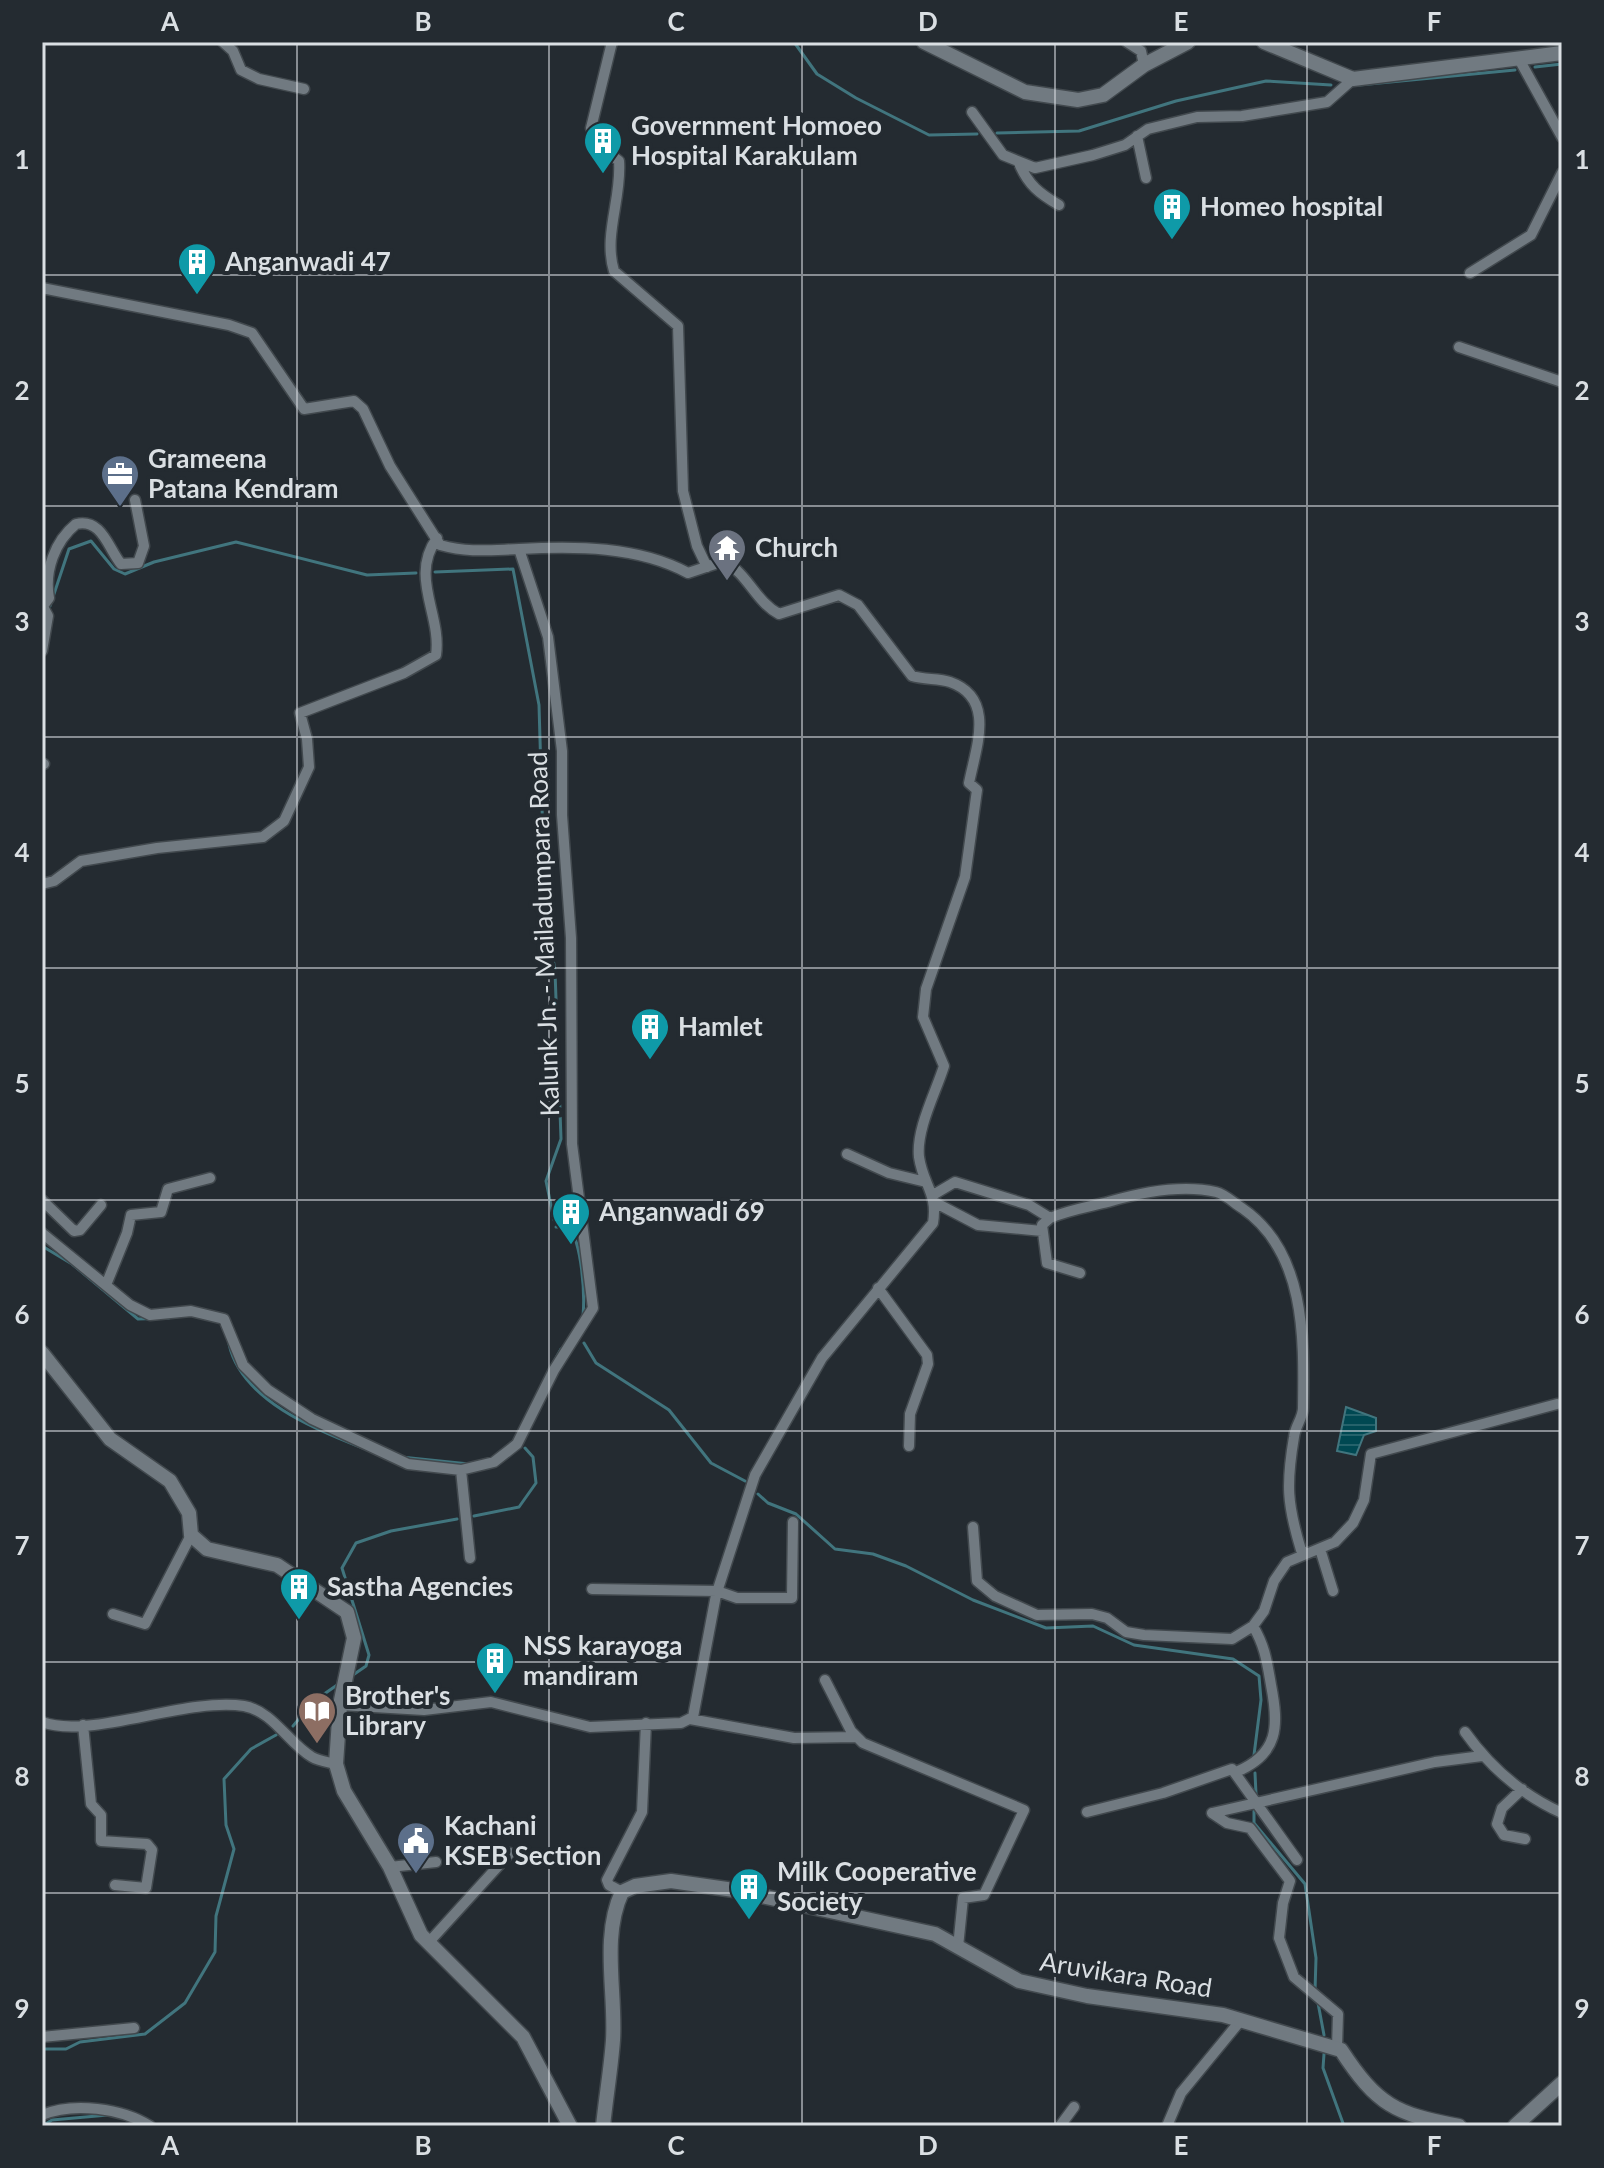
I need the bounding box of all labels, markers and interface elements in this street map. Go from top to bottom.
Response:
text: A [160,5,180,37]
text: B [414,5,432,37]
text: C [667,5,685,37]
text: D [918,5,938,37]
text: E [1174,5,1188,37]
text: F [1427,5,1441,37]
place label: Government Homoeo Hospital Karakulam [631,109,882,171]
building icon: Government Homoeo Hospital Karakulam [582,120,624,175]
text: 1 [14,143,30,175]
text: 1 [1574,143,1590,175]
building icon: Homeo hospital [1151,186,1193,241]
place label: Homeo hospital [1200,190,1383,222]
building icon: Anganwadi 47 [176,241,218,296]
place label: Anganwadi 47 [224,245,391,277]
text: 2 [14,374,30,406]
text: 2 [1574,374,1590,406]
place label: Grameena Patana Kendram [148,442,338,504]
office icon: Grameena Patana Kendram [99,453,141,508]
temple icon: Church [706,527,748,582]
place label: Church [755,531,838,563]
text: 3 [14,605,30,637]
text: 3 [1574,605,1590,637]
street label: Kalunk Jn. - Mailadumpara Road [521,751,565,1117]
text: 4 [14,836,30,868]
text: 4 [1574,836,1590,868]
building icon: Hamlet [629,1006,671,1061]
place label: Hamlet [678,1010,763,1042]
text: 5 [14,1067,30,1099]
text: 5 [1574,1067,1590,1099]
building icon: Anganwadi 69 [550,1191,592,1246]
place label: Anganwadi 69 [598,1195,765,1227]
text: 6 [14,1298,30,1330]
text: 6 [1574,1298,1590,1330]
text: 7 [14,1529,30,1561]
text: 7 [1574,1529,1590,1561]
building icon: Sastha Agencies [278,1566,320,1621]
place label: Sastha Agencies [327,1570,513,1602]
place label: NSS karayoga mandiram [523,1629,682,1691]
building icon: NSS karayoga mandiram [474,1640,516,1695]
place label: Brother's Library [345,1679,450,1741]
library icon: Brother's Library [296,1690,338,1745]
text: 8 [14,1760,30,1792]
text: 8 [1574,1760,1590,1792]
place label: Kachani KSEB Section [444,1809,601,1871]
public building icon: Kachani KSEB Section [395,1820,437,1875]
place label: Milk Cooperative Society [777,1855,977,1917]
building icon: Milk Cooperative Society [728,1866,770,1921]
street label: Aruvikara Road [1038,1945,1214,2003]
text: 9 [14,1992,30,2024]
text: 9 [1574,1992,1590,2024]
text: A [160,2129,180,2161]
text: B [414,2129,432,2161]
text: C [667,2129,685,2161]
text: D [918,2129,938,2161]
text: E [1174,2129,1188,2161]
text: F [1427,2129,1441,2161]

